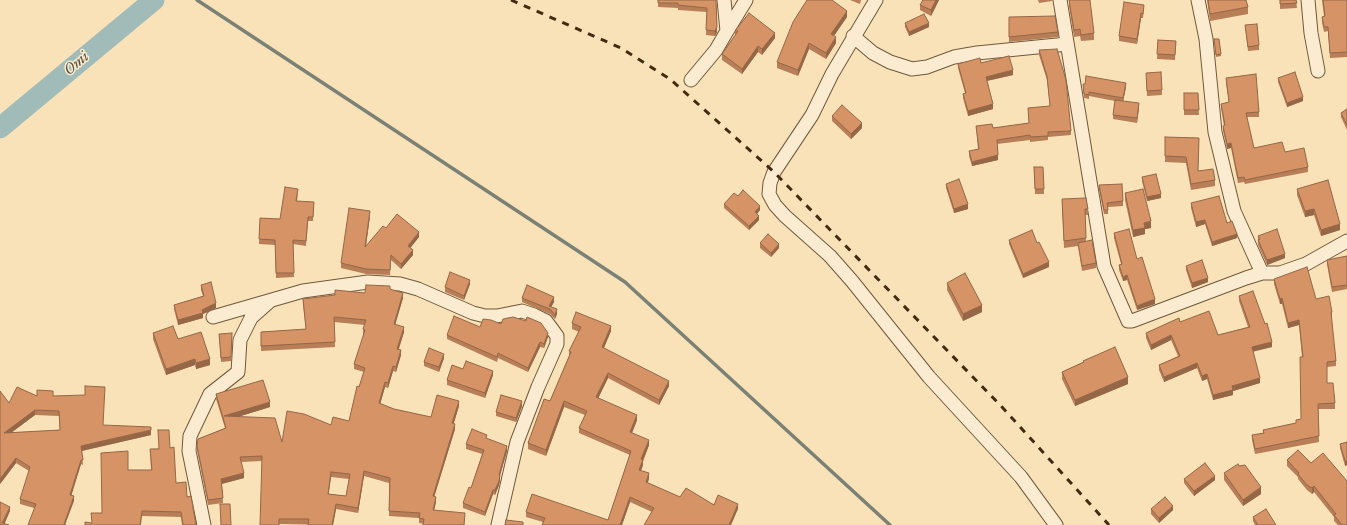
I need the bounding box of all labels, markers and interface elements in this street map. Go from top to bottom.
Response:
water label: Omi [61,48,93,80]

